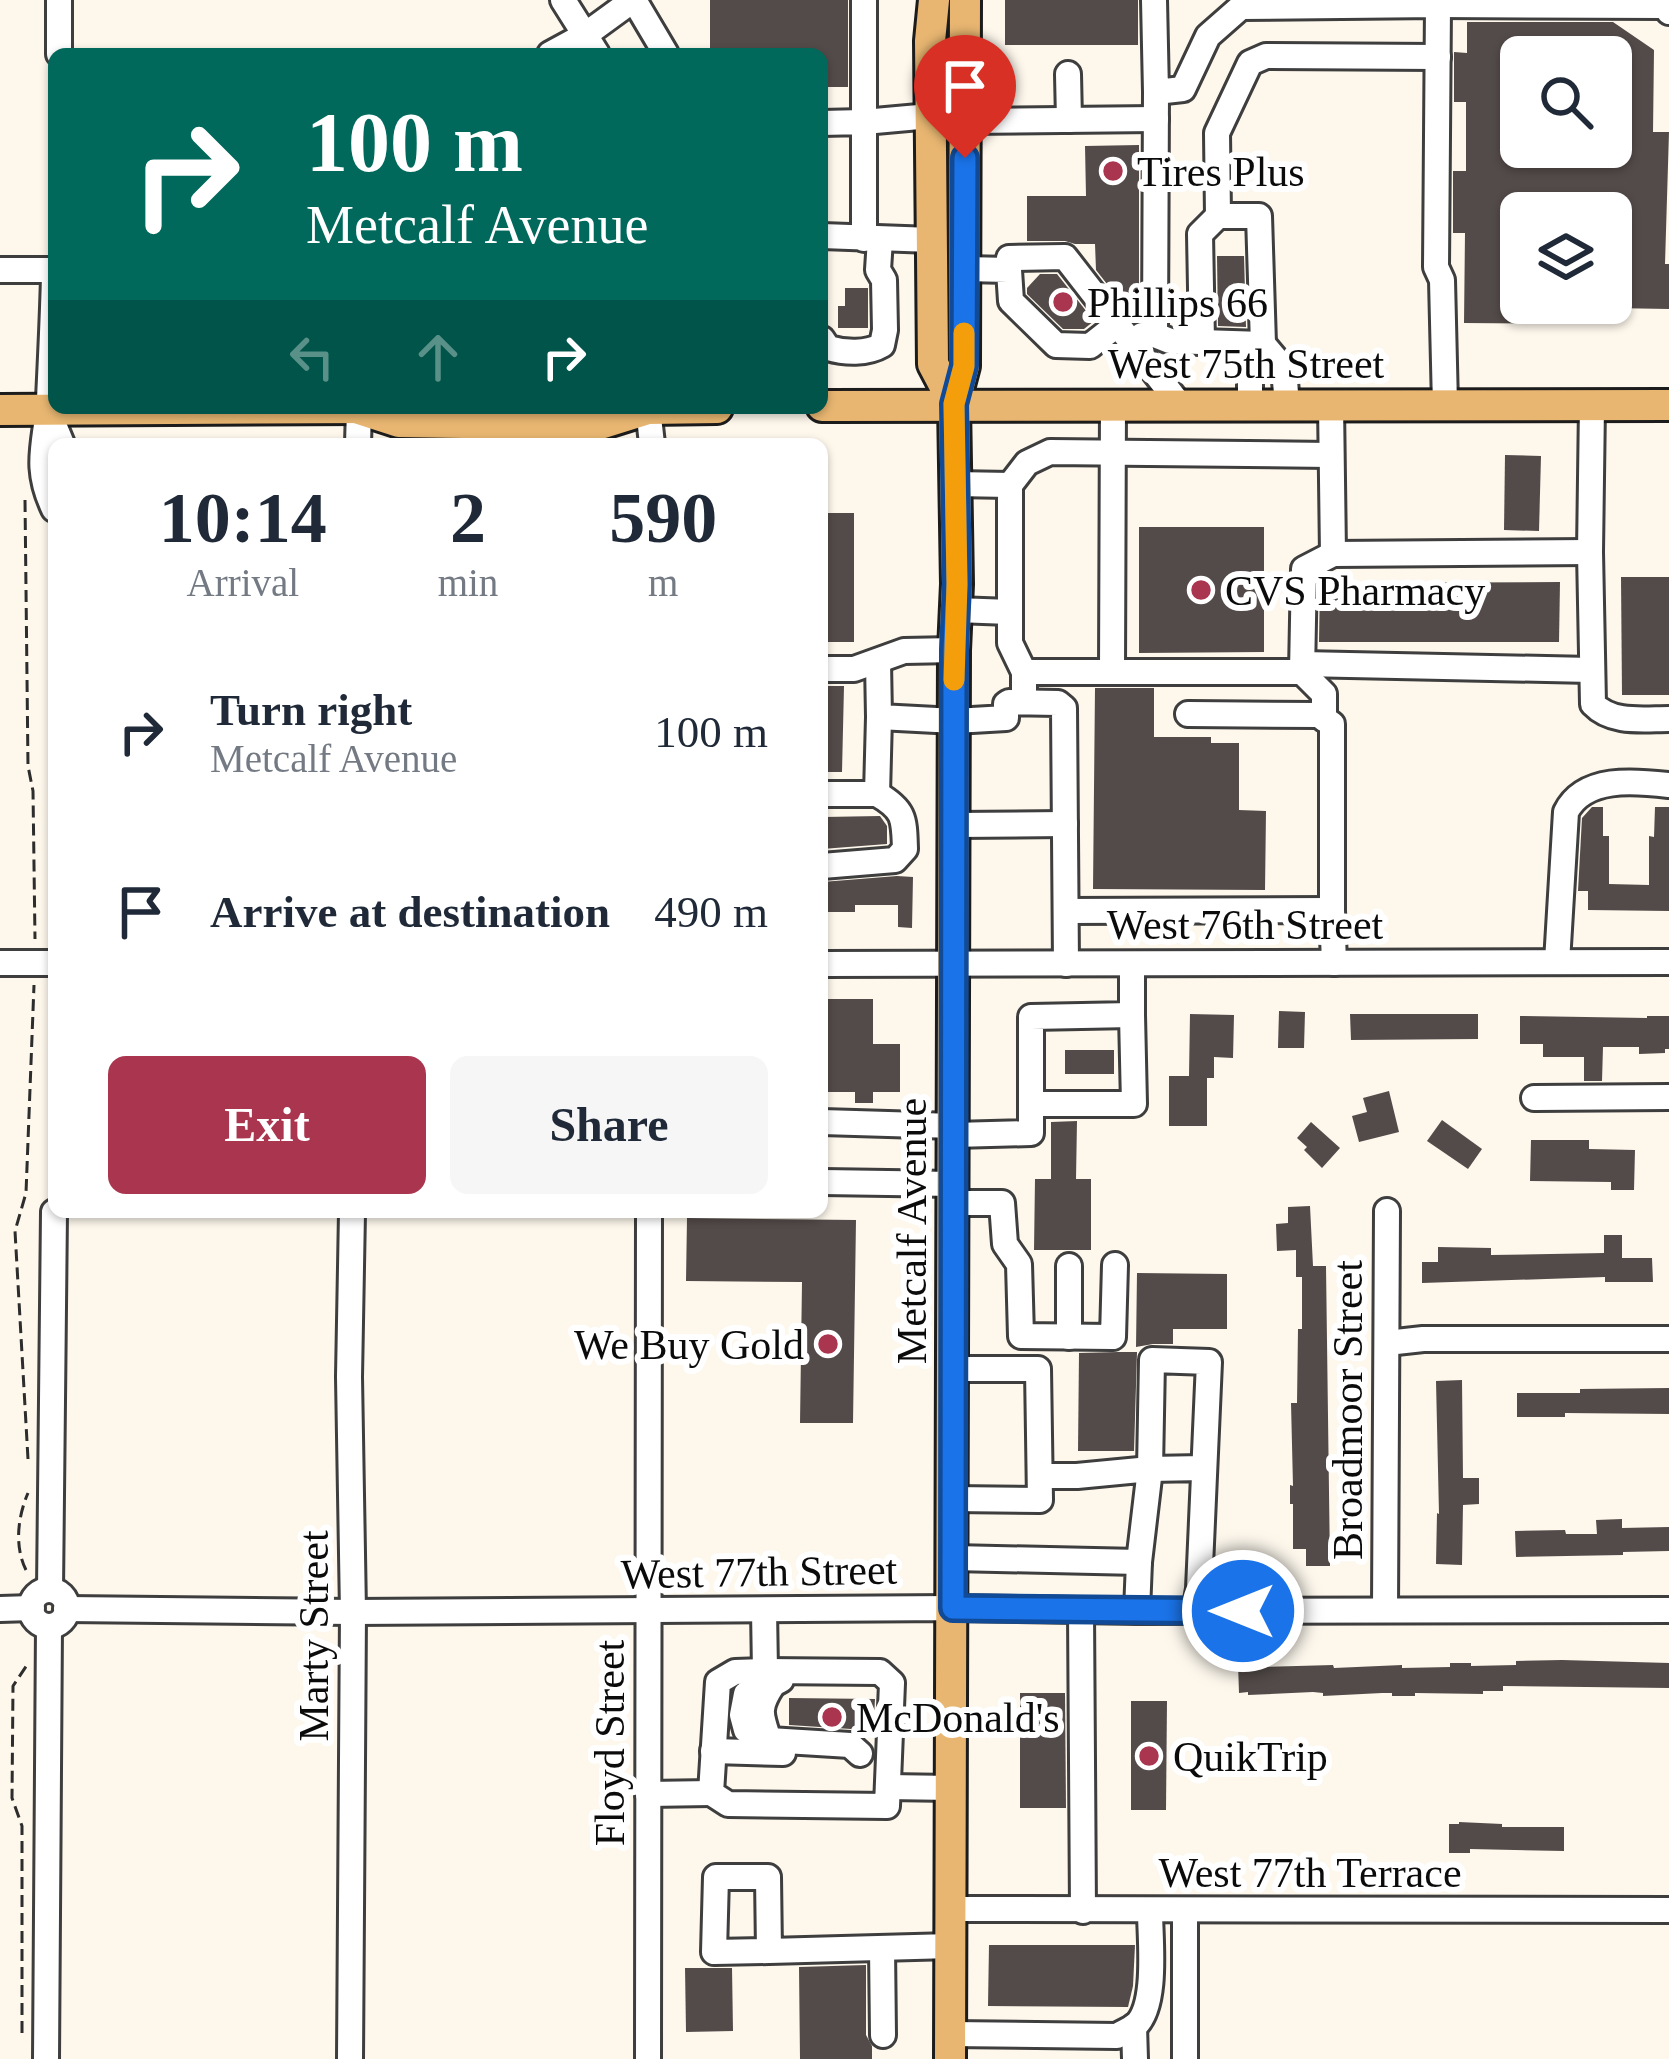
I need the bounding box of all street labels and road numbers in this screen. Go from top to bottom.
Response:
street label: West 75th Street [1108,341,1385,387]
street label: West 76th Street [1107,902,1384,948]
street label: Metcalf Avenue [889,1098,935,1364]
street label: Broadmoor Street [1325,1260,1371,1560]
street label: Marty Street [291,1530,337,1742]
street label: West 77th Street [620,1547,898,1597]
street label: Floyd Street [587,1639,633,1846]
street label: West 77th Terrace [1158,1850,1462,1896]

